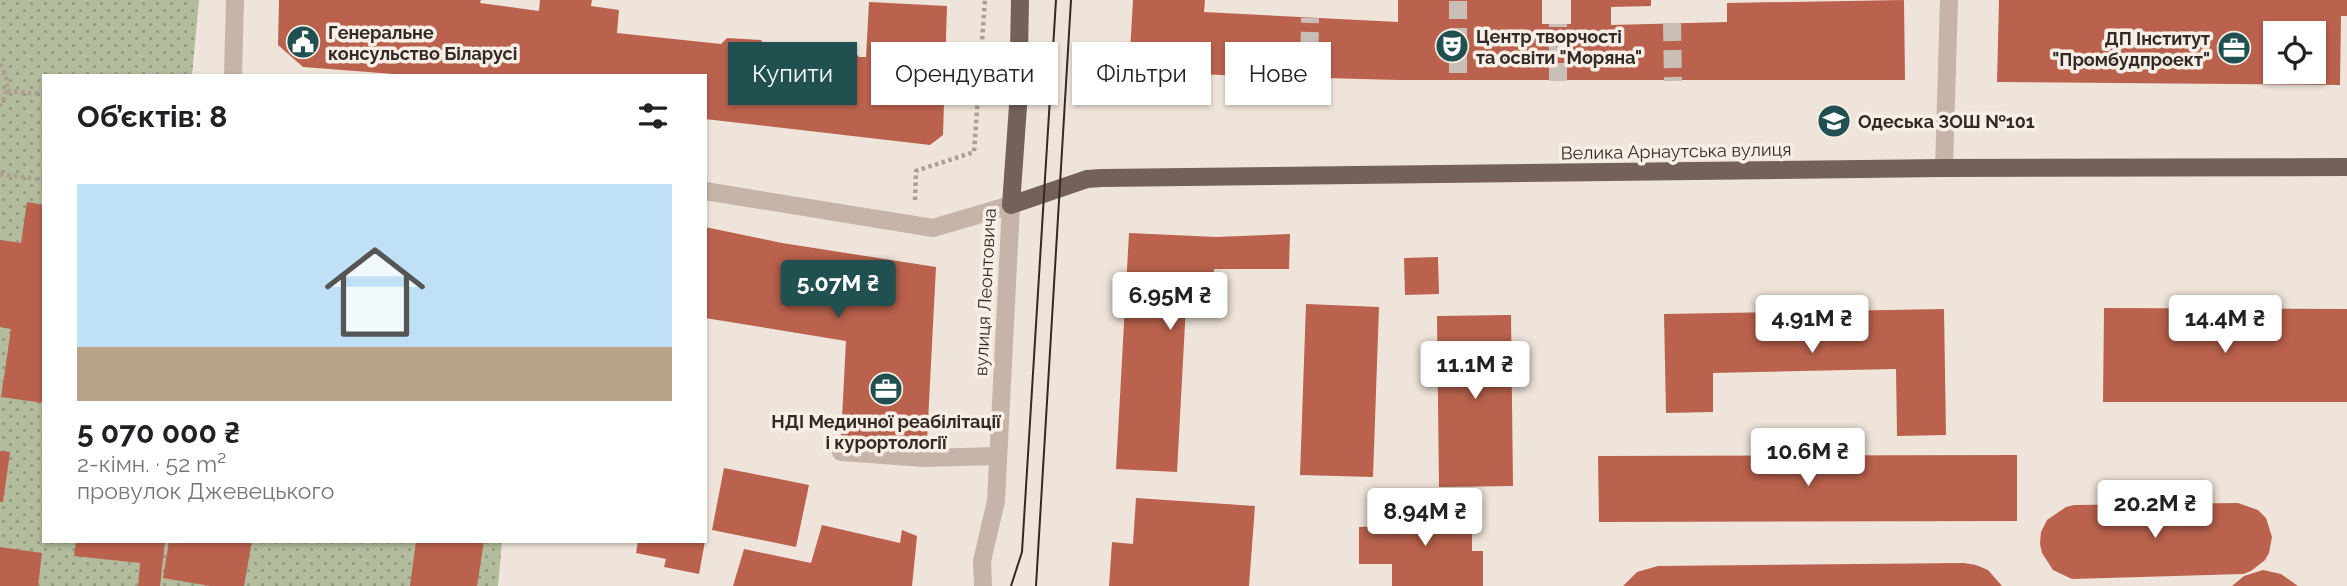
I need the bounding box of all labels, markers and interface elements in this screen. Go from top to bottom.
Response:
map controls [2263,21,2326,84]
button: locate [2263,21,2326,84]
place label: Генеральне консульство Біларусі [328,22,517,64]
public building icon: Генеральне консульство Біларусі [284,23,322,61]
place label: Центр творчості та освіти "Моряна" [1476,26,1642,68]
theatre icon: Центр творчості та освіти "Моряна" [1433,27,1471,65]
place label: ДП Інститут "Промбудпроект" [2052,28,2210,70]
office icon: ДП Інститут "Промбудпроект" [2215,29,2253,67]
chip: Купити [728,42,857,105]
chip: Орендувати [871,42,1058,105]
chip: Фільтри [1072,42,1211,105]
chip: Нове [1225,42,1331,105]
icon: filters [634,97,672,135]
text: Об’єктів: 8 [77,99,227,134]
school or university icon: Одеська ЗОШ №101 [1815,102,1853,140]
place label: Одеська ЗОШ №101 [1858,111,2035,132]
street label: Велика Арнаутська вулиця [1560,138,1792,164]
street label: вулиця Леонтовича [970,207,1000,377]
icon: home [312,229,438,355]
pin: 5.07M ₴ [773,260,903,320]
text: 5.07M ₴ [797,269,879,296]
pin: 6.95M ₴ [1105,272,1235,332]
text: 6.95M ₴ [1128,281,1212,308]
pin: 4.91M ₴ [1747,296,1877,355]
pin: 14.4M ₴ [2160,296,2290,355]
text: 4.91M ₴ [1772,304,1852,331]
text: 14.4M ₴ [2185,304,2265,331]
pin: 11.1M ₴ [1410,342,1540,401]
text: 11.1M ₴ [1437,350,1513,377]
office icon: НДІ Медичної реабілітації і курортології [867,370,905,408]
place label: НДІ Медичної реабілітації і курортології [771,411,1002,453]
text: 5 070 000 ₴ [77,415,240,450]
pin: 10.6M ₴ [1743,428,1873,488]
text: 10.6M ₴ [1767,437,1849,464]
text: 2-кімн. · 52 m² [77,450,226,477]
text: провулок Джевецького [77,477,335,504]
pin: 20.2M ₴ [2090,480,2220,540]
pin: 8.94M ₴ [1360,489,1490,548]
text: 20.2M ₴ [2114,489,2196,516]
text: 8.94M ₴ [1383,497,1467,524]

